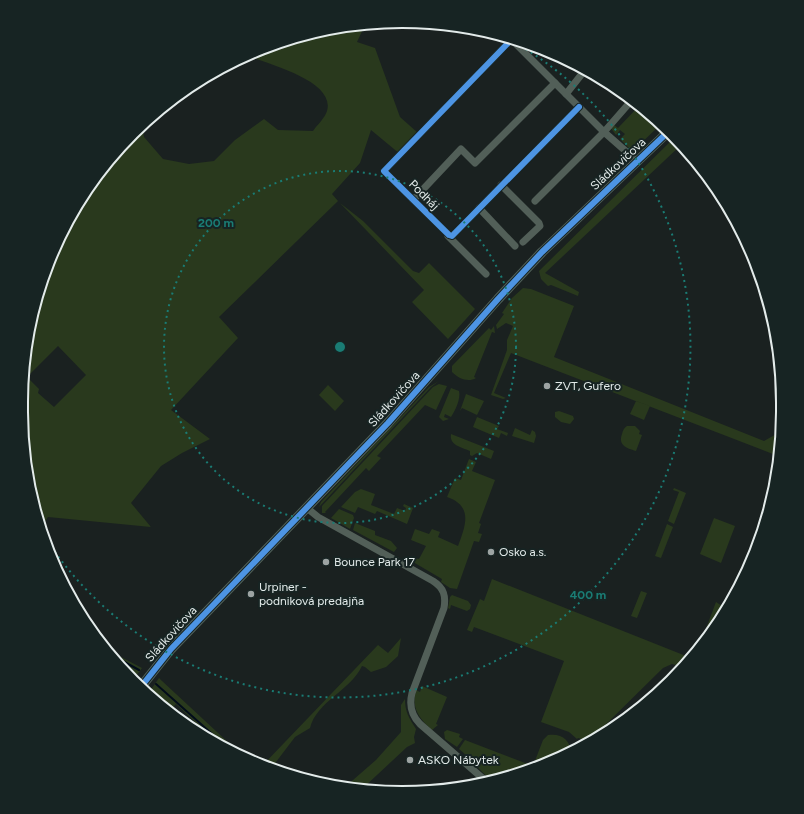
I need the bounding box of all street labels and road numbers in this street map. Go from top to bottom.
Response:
street label: Sládkovičova [588,135,648,193]
street label: Podháj [406,177,442,213]
street label: Sládkovičova [365,368,423,430]
street label: Sládkovičova [142,603,200,665]

